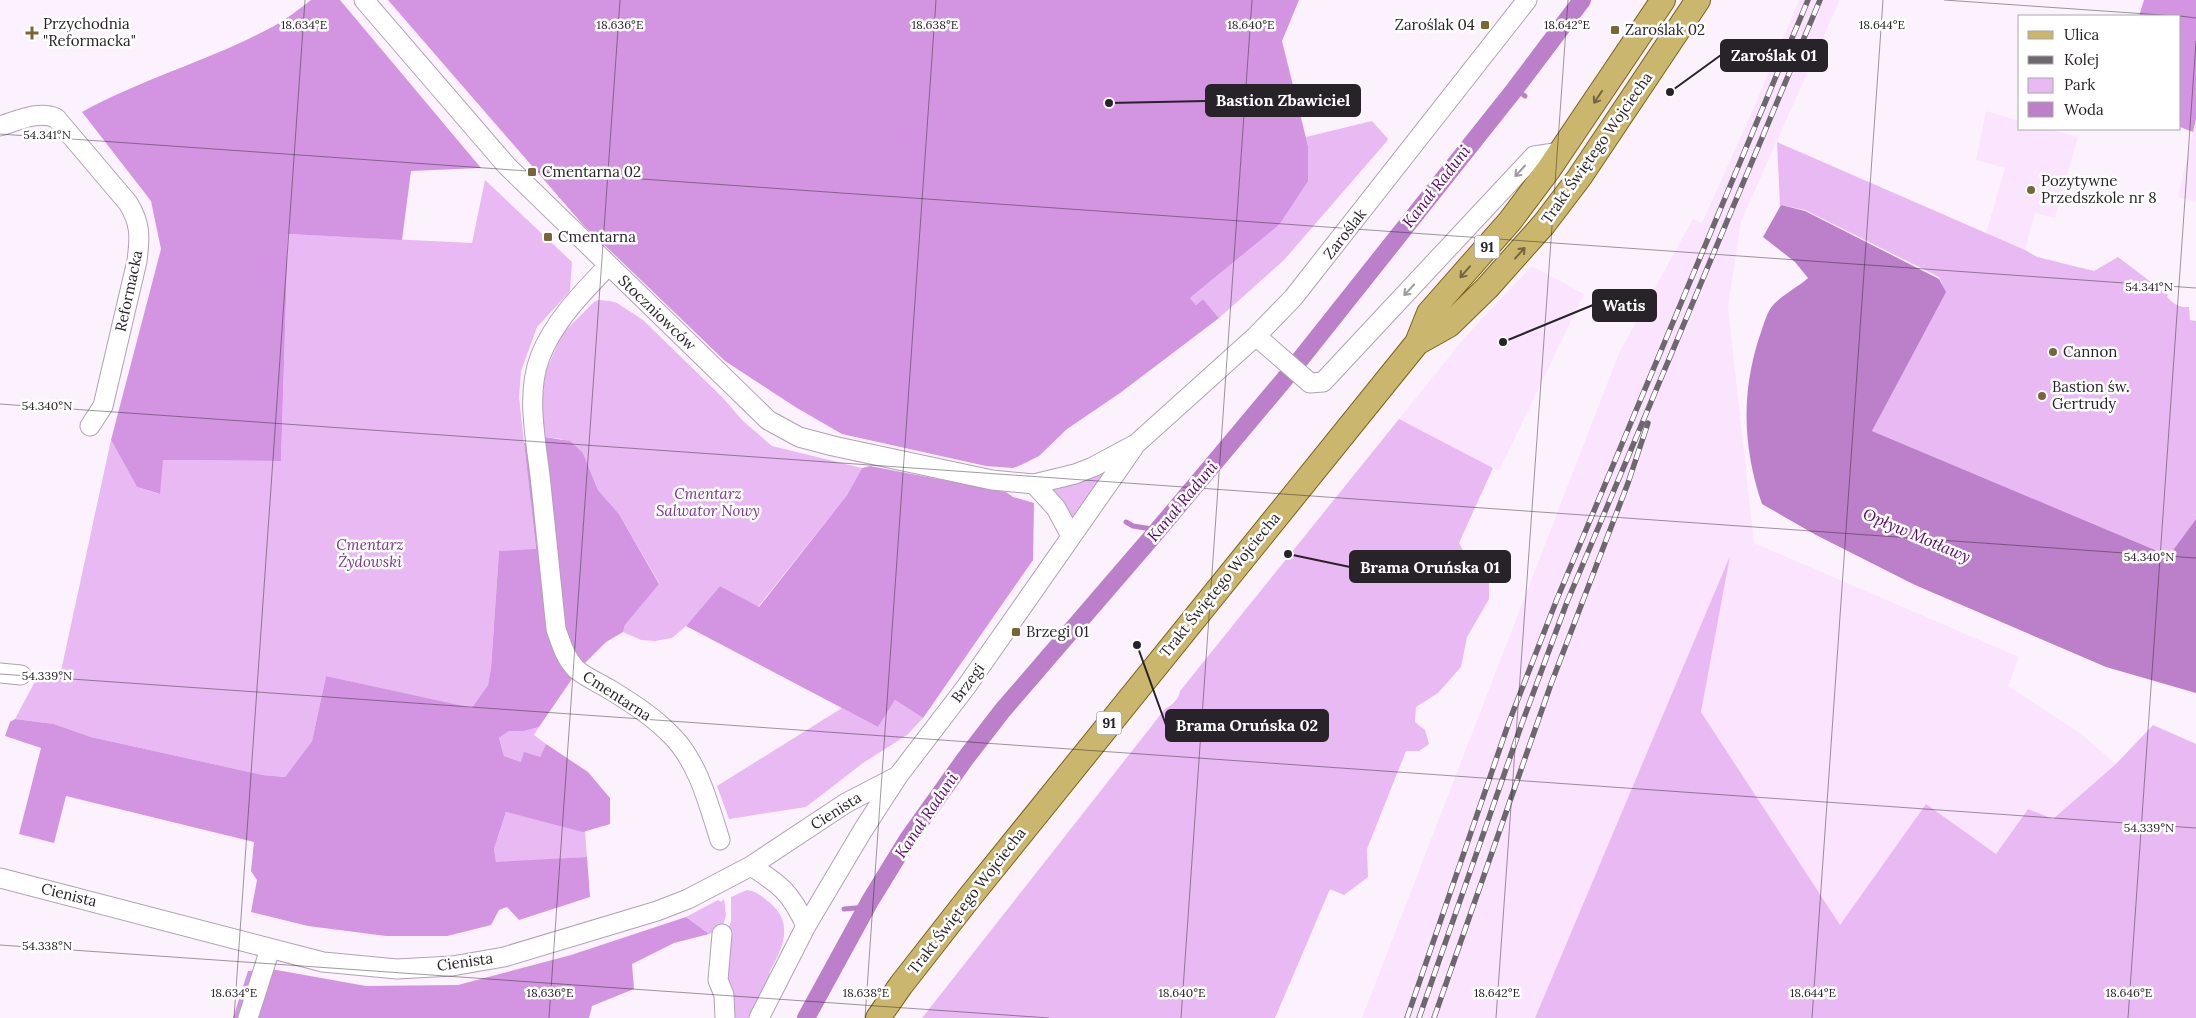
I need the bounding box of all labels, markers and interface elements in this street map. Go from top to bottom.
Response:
place label: Przychodnia "Reformacka" [43,14,136,50]
place label: Zaroślak 04 [1395,15,1475,34]
legend [2018,15,2181,130]
text: 18.634°E [281,17,327,32]
text: 18.636°E [597,17,643,32]
text: 18.638°E [912,17,958,32]
text: 18.640°E [1227,17,1275,32]
text: 18.642°E [1544,17,1590,32]
text: 18.644°E [1859,17,1905,32]
marker: Zaroślak 04 [1479,19,1491,31]
place label: Zaroślak 02 [1625,20,1705,39]
marker: Zaroślak 02 [1609,24,1621,36]
text: Ulica [2064,25,2100,44]
marker: Przychodnia "Reformacka" [25,26,39,40]
callout: Zaroślak 01 [1721,40,1827,71]
text: Zaroślak 01 [1731,45,1817,65]
text: Kolej [2064,50,2099,69]
street label: Trakt Świętego Wojciecha [1537,68,1656,227]
text: Park [2064,75,2095,94]
callout: Bastion Zbawiciel [1206,85,1360,116]
text: Bastion Zbawiciel [1216,90,1350,110]
one-way arrow [1593,90,1603,104]
text: Woda [2064,100,2104,119]
text: 54.341°N [23,127,71,142]
water label: Kanał Raduni [1398,141,1474,231]
place label: Cmentarna 02 [542,162,641,181]
one-way arrow [1514,165,1525,178]
marker: Cmentarna 02 [526,166,538,178]
place label: Pozytywne Przedszkole nr 8 [2041,171,2157,207]
marker: Pozytywne Przedszkole nr 8 [2025,184,2037,196]
street label: Zaroślak [1319,205,1370,263]
place label: Cmentarna [558,227,636,246]
marker: Cmentarna [542,231,554,243]
road number: 91 [1474,236,1500,258]
one-way arrow [1514,246,1525,259]
street label: Reformacka [111,248,146,333]
one-way arrow [1459,265,1471,278]
street label: Stoczniowców [614,271,700,355]
text: 54.341°N [2125,279,2173,294]
one-way arrow [1403,284,1415,297]
callout: Watis [1593,290,1656,321]
text: Watis [1602,295,1646,315]
place label: Cannon [2063,342,2117,361]
marker: Cannon [2047,346,2059,358]
place label: Bastion św. Gertrudy [2052,377,2130,413]
marker: Bastion św. Gertrudy [2036,390,2048,402]
text: 54.340°N [22,398,72,413]
water label: Kanał Raduni [1143,457,1221,545]
park label: Cmentarz Salwator Nowy [656,484,760,520]
water label: Opływ Motławy [1860,503,1974,567]
street label: Trakt Świętego Wojciecha [1155,508,1284,661]
park label: Cmentarz Żydowski [336,535,404,571]
text: 54.340°N [2124,549,2174,564]
callout: Brama Oruńska 01 [1350,551,1510,582]
text: Brama Oruńska 01 [1360,557,1500,577]
place label: Brzegi 01 [1026,622,1089,641]
marker: Brzegi 01 [1010,626,1022,638]
street label: Brzegi [947,659,988,706]
street label: Cmentarna [579,666,655,725]
text: 54.339°N [22,668,72,683]
callout: Brama Oruńska 02 [1166,710,1328,741]
road number: 91 [1096,711,1122,734]
text: Brama Oruńska 02 [1176,715,1318,735]
water label: Kanał Raduni [890,768,962,862]
street label: Cienista [807,787,865,834]
text: 54.339°N [2124,820,2174,835]
street label: Trakt Świętego Wojciecha [903,823,1030,978]
street label: Cienista [39,878,99,911]
text: 54.338°N [22,938,72,953]
street label: Cienista [436,948,495,975]
text: 18.634°E [211,985,257,1000]
text: 18.636°E [527,985,573,1000]
text: 18.638°E [843,985,889,1000]
text: 18.640°E [1158,985,1206,1000]
text: 18.642°E [1474,985,1520,1000]
text: 18.644°E [1790,985,1836,1000]
text: 18.646°E [2106,985,2152,1000]

